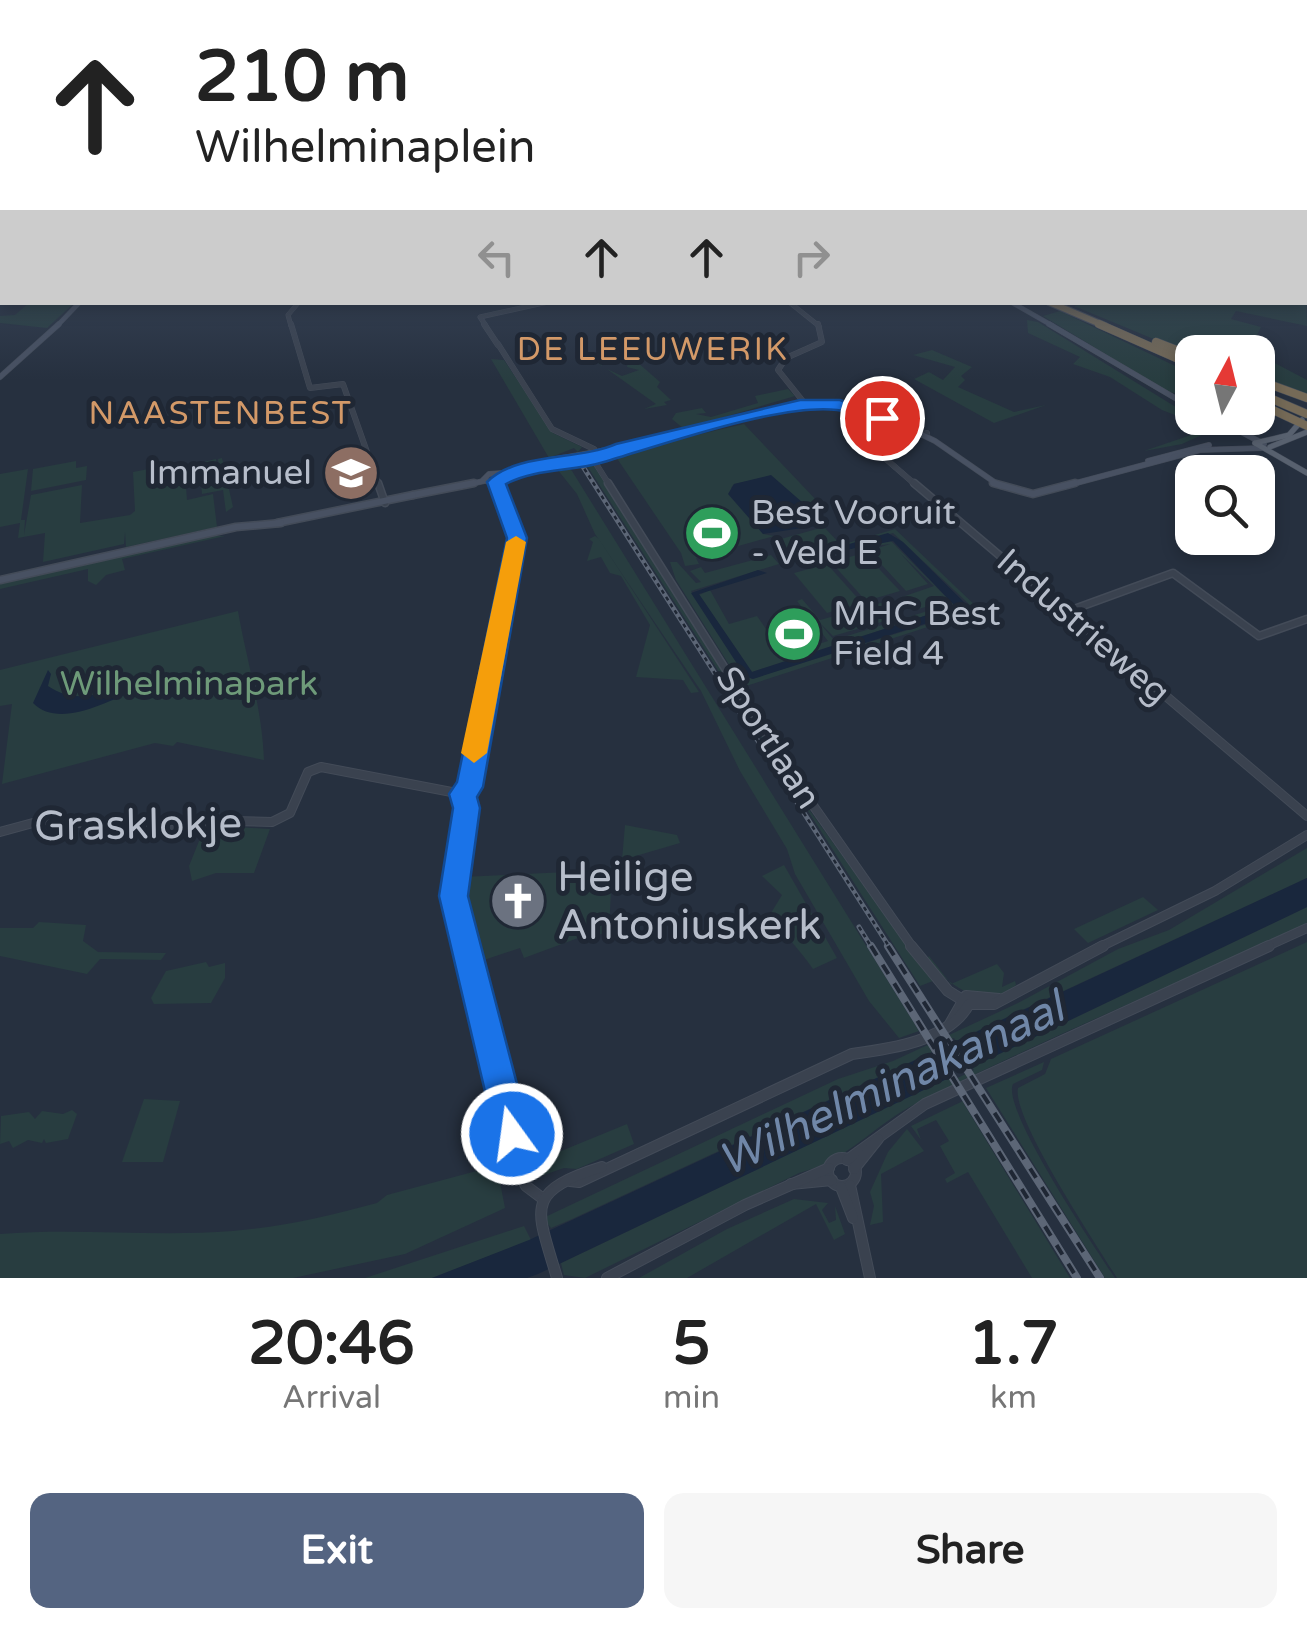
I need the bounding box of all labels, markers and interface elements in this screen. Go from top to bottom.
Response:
text: 210 m [195,36,409,120]
icon: ahead [30,40,160,170]
text: Wilhelminaplein [195,121,535,175]
icon: left [469,230,524,285]
icon: ahead [574,230,629,285]
icon: ahead [679,230,734,285]
icon: right [784,230,839,285]
district label: DE LEEUWERIK [517,331,789,369]
north arrow [1175,335,1275,435]
map controls [1175,335,1275,555]
pin [840,376,925,461]
icon: arrive [855,391,910,446]
district label: NAASTENBEST [88,395,354,433]
school or university icon: Immanuel [321,443,381,503]
place label: Immanuel [147,452,312,494]
button: search [1175,455,1275,555]
place label: Best Vooruit - Veld E [751,492,956,574]
sports icon: Best Vooruit - Veld E [682,503,742,563]
street label: Industrieweg [988,540,1178,714]
place label: MHC Best Field 4 [833,593,1001,675]
sports icon: MHC Best Field 4 [764,604,824,664]
street label: Sportlaan [707,659,829,817]
park label: Wilhelminapark [60,663,318,705]
street label: Grasklokje [34,798,242,852]
place label: Heilige Antoniuskerk [557,852,821,951]
church icon: Heilige Antoniuskerk [488,871,548,931]
water label: Wilhelminakanaal [710,979,1077,1189]
position arrow [460,1082,564,1186]
text: 20:46 [248,1308,415,1380]
text: 5 [673,1308,710,1380]
text: 1.7 [968,1308,1059,1380]
text: Arrival [282,1379,381,1417]
text: min [663,1379,720,1417]
text: km [990,1379,1037,1417]
button: Exit [30,1493,644,1608]
button: Share [664,1493,1277,1608]

